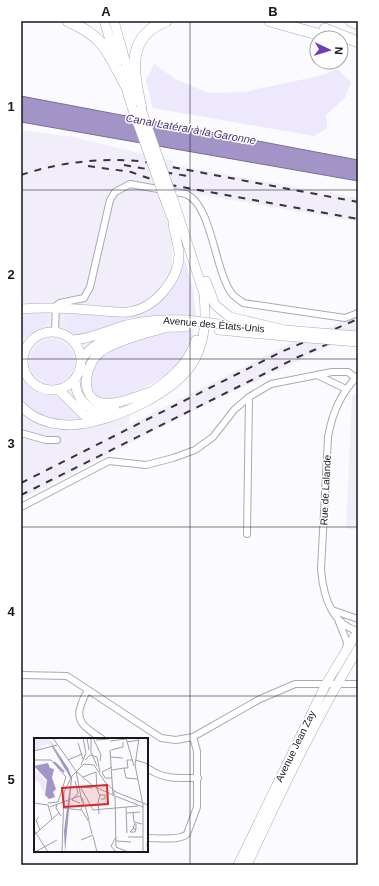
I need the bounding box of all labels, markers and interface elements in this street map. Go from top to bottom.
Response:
text: A [101,4,111,19]
text: B [268,4,278,19]
north arrow [309,30,349,70]
text: N [333,46,345,55]
text: 1 [7,99,15,114]
water label: Canal Latéral à la Garonne [125,112,257,146]
text: 2 [7,267,15,282]
street label: Avenue des États-Unis [163,314,265,334]
text: 3 [7,436,15,451]
street label: Rue de Lalande [318,454,333,526]
text: 4 [7,604,15,619]
street label: Avenue Jean Zay [273,709,317,784]
inset map [34,738,148,852]
text: 5 [7,772,15,787]

